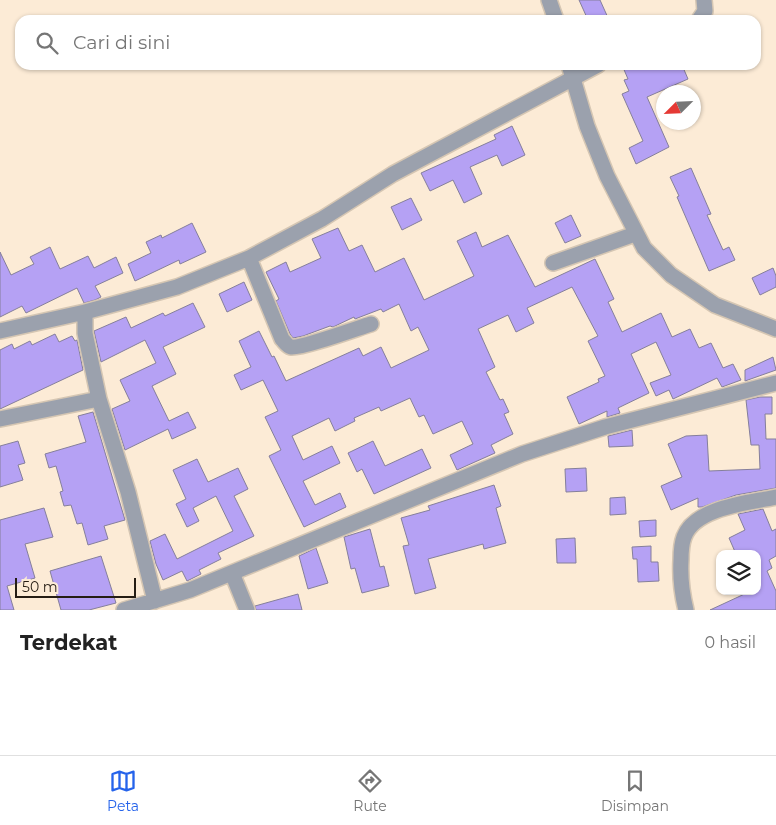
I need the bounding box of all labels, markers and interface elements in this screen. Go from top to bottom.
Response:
search box [15,15,761,70]
icon: search [33,29,61,57]
text: Cari di sini [73,31,170,54]
north arrow [656,85,701,130]
map controls [716,550,761,595]
button: layers [716,550,761,595]
scale bar [15,575,136,598]
text: 50 m [22,578,58,596]
text: Terdekat [20,630,117,655]
text: 0 hasil [705,633,756,652]
tab: Peta [107,767,139,815]
tab: Rute [353,767,387,815]
tab: Disimpan [601,767,669,815]

